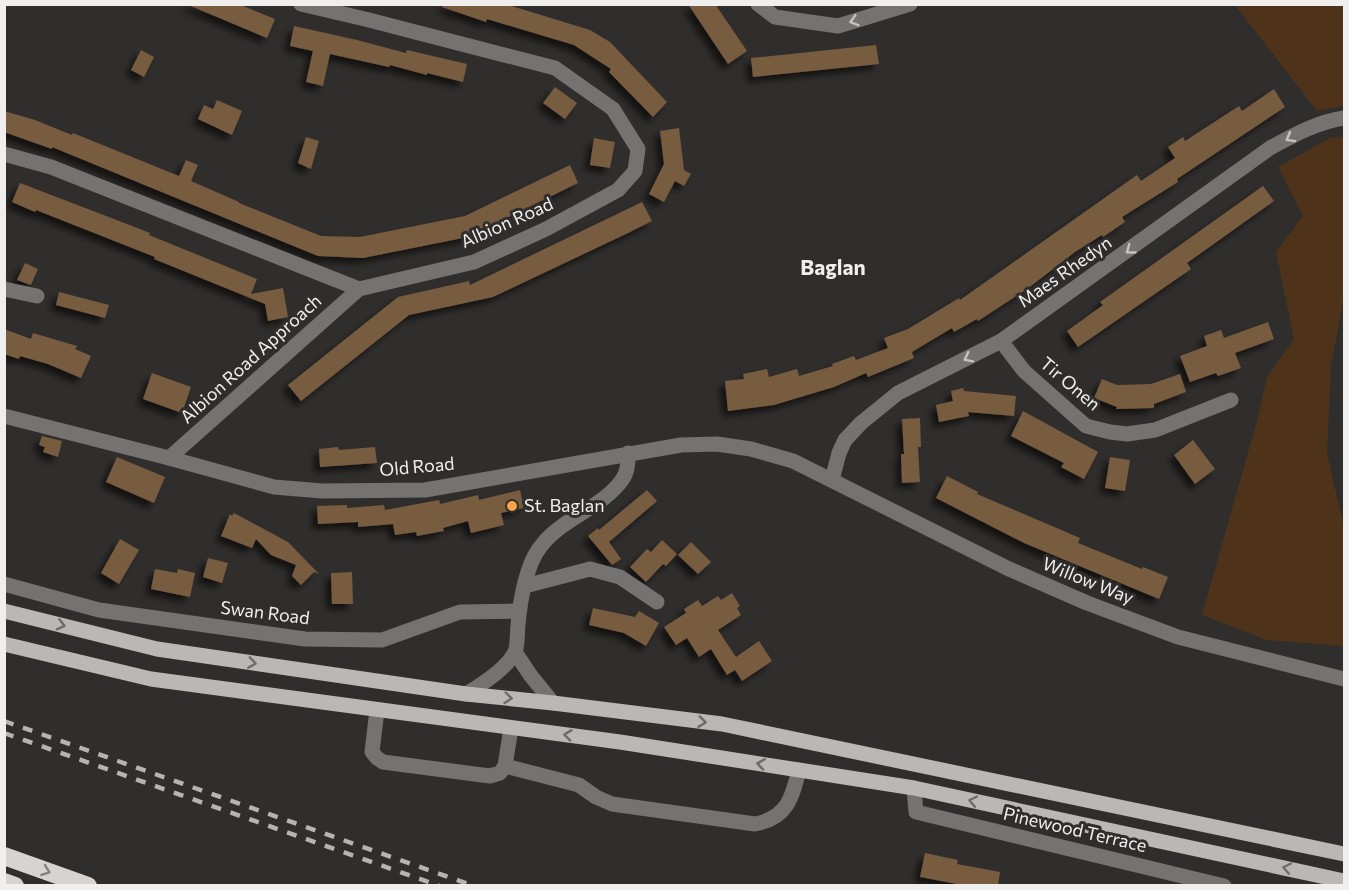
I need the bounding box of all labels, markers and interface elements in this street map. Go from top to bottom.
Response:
one-way arrow [849,14,860,26]
one-way arrow [1285,130,1296,142]
street label: Albion Road [457,192,556,252]
street label: Maes Rhedyn [1013,231,1116,312]
one-way arrow [1126,242,1137,253]
district label: Baglan [800,254,866,279]
street label: Albion Road Approach [175,289,325,427]
one-way arrow [964,350,975,362]
street label: Tir Onen [1036,352,1105,415]
street label: Old Road [379,452,455,480]
place label: St. Baglan [524,494,605,516]
marker: St. Baglan [505,499,519,513]
street label: Willow Way [1040,552,1137,608]
street label: Swan Road [219,596,311,628]
one-way arrow [56,618,66,631]
one-way arrow [248,656,257,668]
one-way arrow [503,691,513,704]
one-way arrow [697,715,706,727]
one-way arrow [563,730,572,742]
one-way arrow [756,759,765,771]
one-way arrow [969,795,979,808]
street label: Pinewood Terrace [1001,802,1149,856]
one-way arrow [40,863,51,876]
one-way arrow [1283,863,1293,876]

